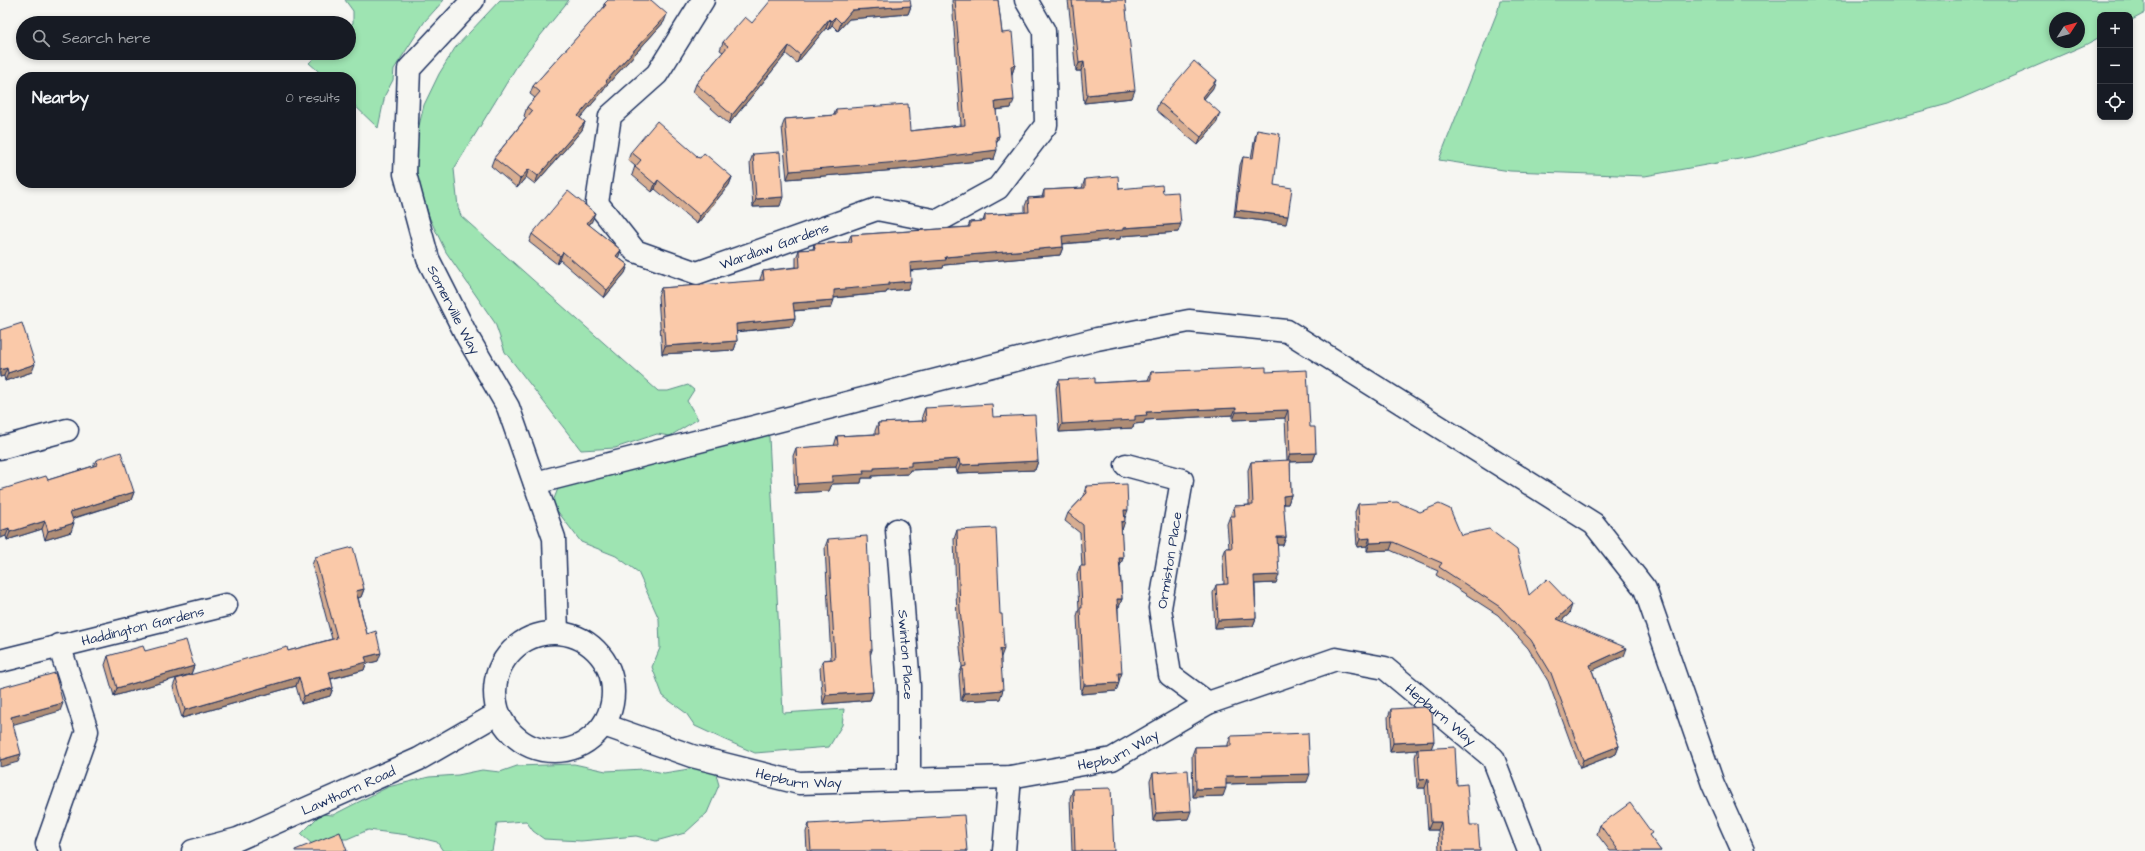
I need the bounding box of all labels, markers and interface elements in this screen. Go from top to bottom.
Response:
north arrow [2049,12,2085,48]
map controls [2097,12,2133,120]
button: + [2097,12,2133,48]
search box [16,16,356,60]
icon: search [30,27,52,49]
text: Search here [62,28,151,49]
button: − [2097,48,2133,84]
button: locate [2097,84,2133,120]
text: Nearby [32,86,89,110]
text: 0 results [285,89,340,107]
street label: Wardlaw Gardens [717,218,832,275]
street label: Somerville Way [422,262,485,359]
street label: Ormiston Place [1152,510,1188,610]
street label: Haddington Gardens [79,602,206,651]
street label: Swinton Place [892,609,918,700]
street label: Hepburn Way [1400,680,1480,751]
street label: Hepburn Way [1076,725,1163,776]
street label: Lawthorn Road [298,762,399,821]
street label: Hepburn Way [753,763,843,794]

